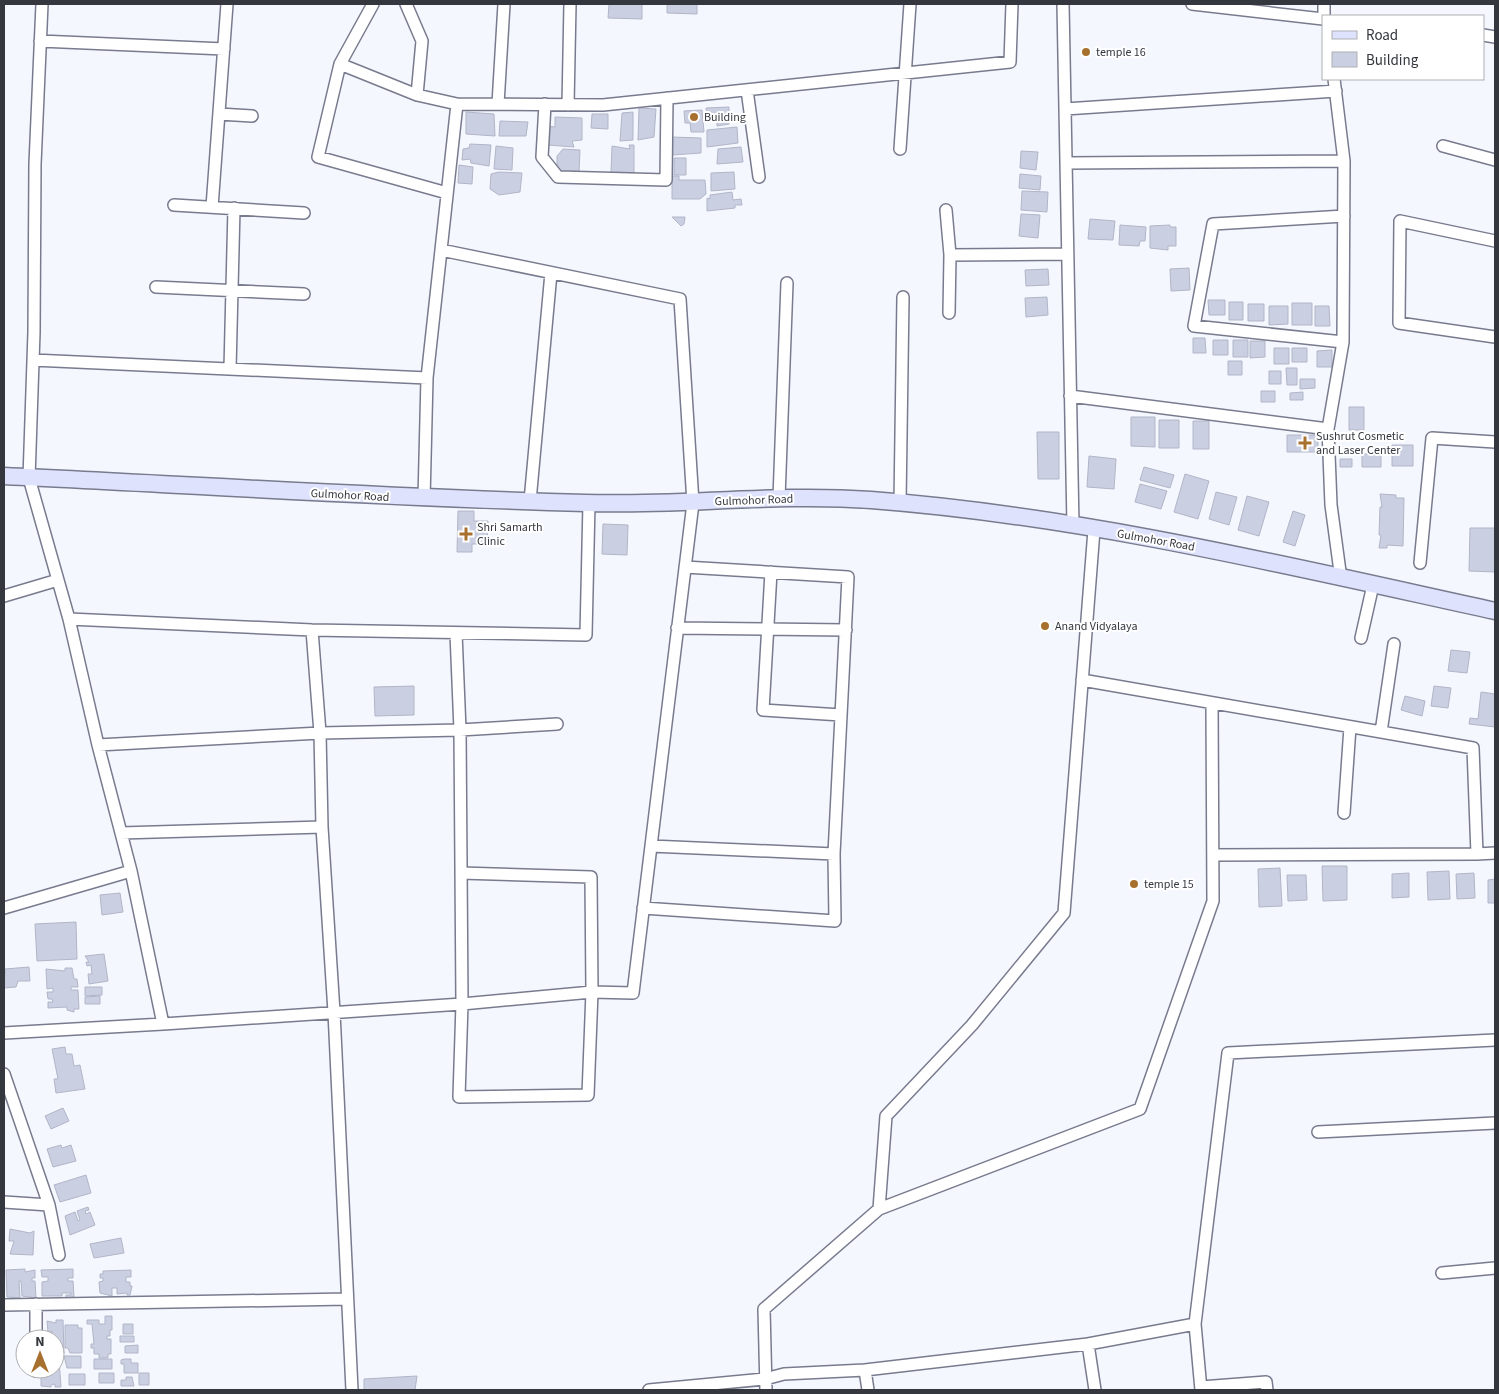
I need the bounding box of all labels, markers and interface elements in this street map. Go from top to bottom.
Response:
legend [1322,15,1484,80]
text: Road [1366,25,1398,46]
place label: temple 16 [1096,44,1146,61]
marker: temple 16 [1080,46,1092,58]
text: Building [1366,50,1419,71]
place label: Building [704,109,746,126]
marker: Building [688,111,700,123]
place label: Sushrut Cosmetic and Laser Center [1316,428,1405,459]
marker: Sushrut Cosmetic and Laser Center [1298,436,1312,450]
street label: Gulmohor Road [310,485,390,506]
street label: Gulmohor Road [714,491,794,510]
place label: Shri Samarth Clinic [477,519,543,550]
street label: Gulmohor Road [1116,525,1196,556]
marker: Shri Samarth Clinic [459,527,473,541]
place label: Anand Vidyalaya [1055,618,1137,635]
marker: Anand Vidyalaya [1039,620,1051,632]
place label: temple 15 [1144,876,1194,893]
marker: temple 15 [1128,878,1140,890]
north arrow [15,1329,65,1379]
text: N [35,1332,45,1352]

